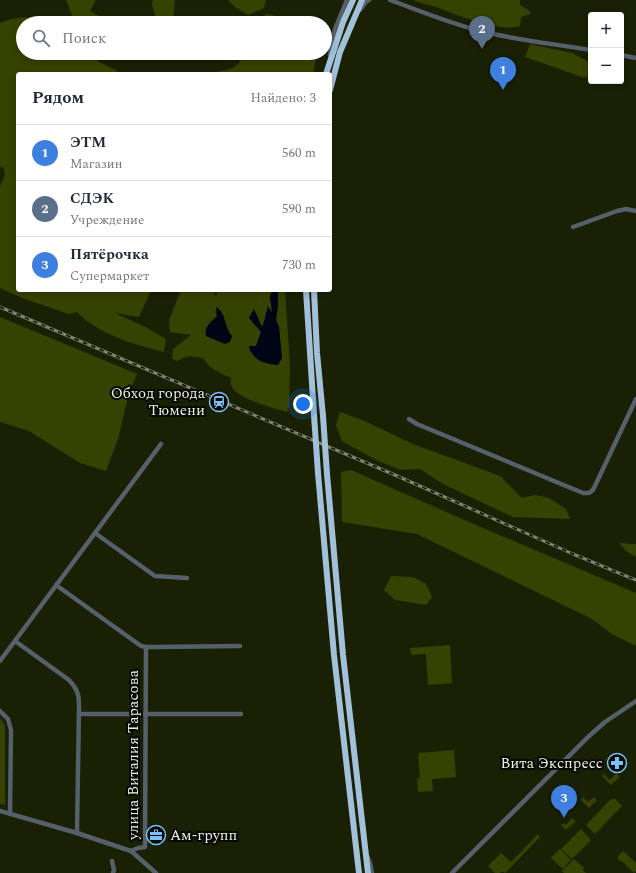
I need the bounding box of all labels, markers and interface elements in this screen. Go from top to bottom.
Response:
map controls [588,12,624,84]
button: + [588,12,624,48]
search box [16,16,332,60]
pin: 2 [469,16,495,49]
icon: search [30,27,52,49]
text: Поиск [62,27,106,50]
button: − [588,48,624,84]
pin: 1 [490,57,516,90]
text: Рядом [32,85,84,111]
text: Найдено: 3 [250,88,316,108]
text: ЭТМ [70,131,106,154]
text: 1 [41,143,49,163]
text: 560 m [282,143,316,163]
text: Магазин [70,154,122,174]
text: СДЭК [70,187,114,210]
text: 2 [41,199,49,219]
text: 590 m [282,199,316,219]
text: Учреждение [70,210,144,230]
text: Пятёрочка [70,243,149,266]
text: 3 [41,255,49,275]
text: 730 m [282,255,316,275]
text: Супермаркет [70,266,150,286]
place label: Обход города Тюмени [111,382,206,422]
station icon: Обход города Тюмени [208,391,230,413]
your location [293,394,313,414]
street label: улица Виталия Тарасова [122,669,145,841]
place label: Вита Экспресс [500,752,603,775]
pharmacy icon: Вита Экспресс [606,752,628,774]
pin: 3 [551,785,577,818]
office icon: Ам-групп [145,824,167,846]
place label: Ам-групп [170,824,238,847]

